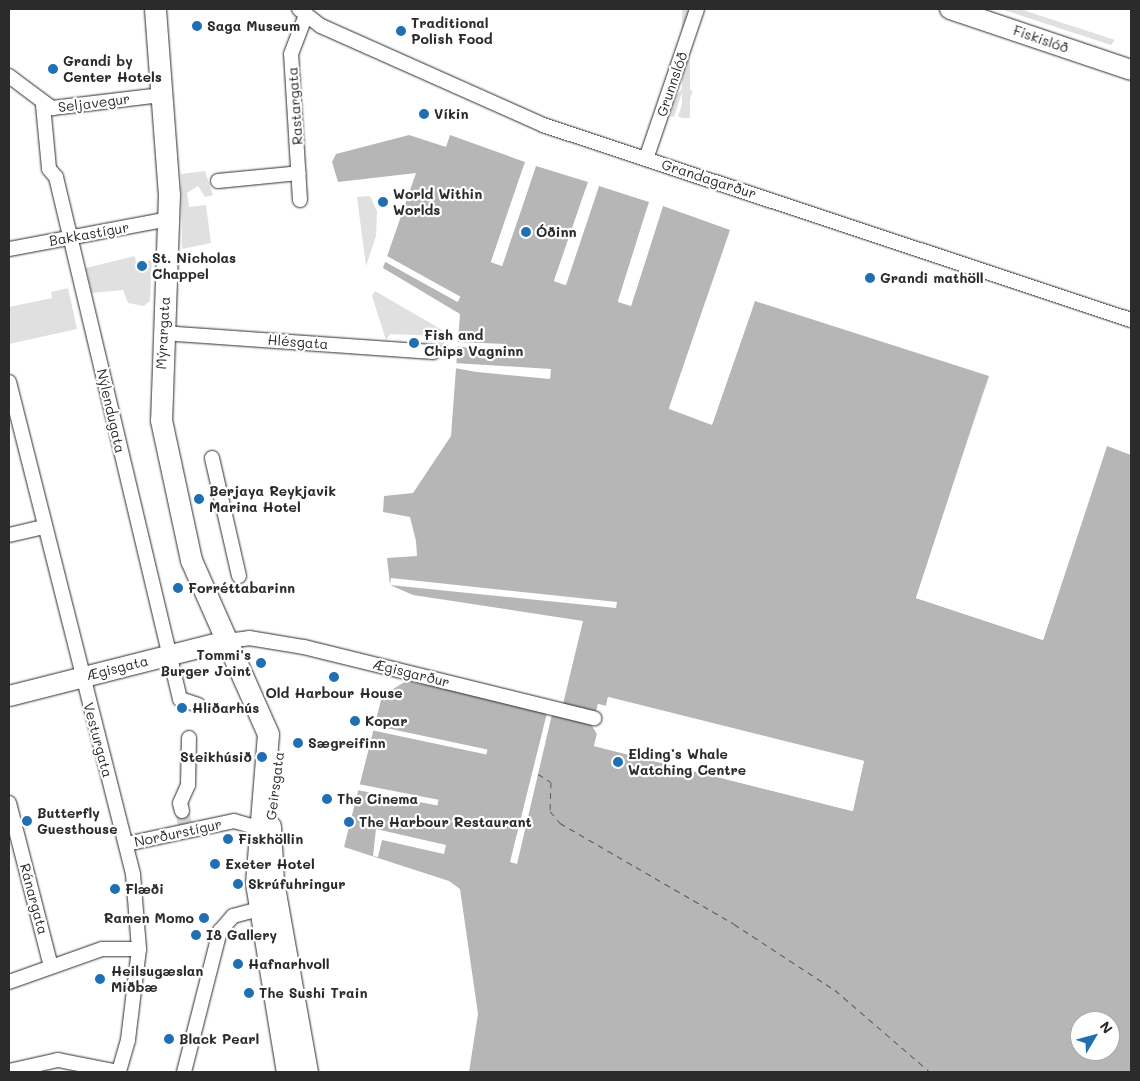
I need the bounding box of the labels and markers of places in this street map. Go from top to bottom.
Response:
place label: Traditional Polish Food [411,15,493,48]
place label: Saga Museum [207,18,300,34]
marker: Saga Museum [191,20,203,32]
marker: Traditional Polish Food [395,25,407,37]
place label: Grandi by Center Hotels [63,53,162,85]
marker: Grandi by Center Hotels [47,63,59,75]
place label: Víkin [434,106,468,122]
marker: Víkin [418,108,430,120]
place label: World Within Worlds [393,186,482,218]
marker: World Within Worlds [377,196,389,208]
place label: Óðinn [536,224,577,240]
marker: Óðinn [520,226,532,238]
place label: St. Nicholas Chappel [152,250,236,282]
marker: St. Nicholas Chappel [136,260,148,272]
place label: Grandi mathöll [880,270,983,286]
marker: Grandi mathöll [864,272,876,284]
place label: Fish and Chips Vagninn [424,327,523,360]
marker: Fish and Chips Vagninn [408,337,420,349]
place label: Berjaya Reykjavik Marina Hotel [209,483,336,516]
marker: Berjaya Reykjavik Marina Hotel [193,493,205,505]
place label: Forréttabarinn [188,580,295,596]
marker: Forréttabarinn [172,582,184,594]
place label: Tommi's Burger Joint [161,647,251,680]
marker: Tommi's Burger Joint [255,657,267,669]
marker: Old Harbour House [328,671,340,683]
place label: Old Harbour House [265,685,403,701]
place label: Hliðarhús [192,700,259,716]
marker: Hliðarhús [176,702,188,714]
place label: Kopar [365,713,407,729]
marker: Kopar [349,715,361,727]
place label: Sægreifinn [308,735,386,751]
marker: Sægreifinn [292,737,304,749]
place label: Elding’s Whale Watching Centre [628,746,746,779]
place label: Steikhúsið [180,749,252,765]
marker: Steikhúsið [256,751,268,763]
marker: Elding’s Whale Watching Centre [612,756,624,768]
place label: The Cinema [337,791,418,807]
marker: The Cinema [321,793,333,805]
place label: Butterfly Guesthouse [37,805,117,838]
place label: The Harbour Restaurant [359,814,532,830]
marker: Butterfly Guesthouse [21,815,33,827]
marker: The Harbour Restaurant [343,816,355,828]
place label: Fiskhöllin [238,831,303,847]
marker: Fiskhöllin [222,833,234,845]
place label: Exeter Hotel [225,856,315,872]
marker: Exeter Hotel [209,858,221,870]
place label: Skrúfuhringur [248,876,345,892]
marker: Skrúfuhringur [232,878,244,890]
place label: Flæði [125,881,164,897]
marker: Flæði [109,883,121,895]
place label: Ramen Momo [104,910,194,926]
marker: Ramen Momo [198,912,210,924]
place label: I8 Gallery [206,927,277,943]
marker: I8 Gallery [190,929,202,941]
place label: Hafnarhvoll [248,956,330,972]
marker: Hafnarhvoll [232,958,244,970]
place label: Heilsugæslan Miðbæ [111,963,203,996]
marker: Heilsugæslan Miðbæ [93,972,107,986]
place label: The Sushi Train [259,985,367,1001]
marker: The Sushi Train [243,987,255,999]
place label: Black Pearl [179,1031,259,1047]
marker: Black Pearl [163,1033,175,1045]

